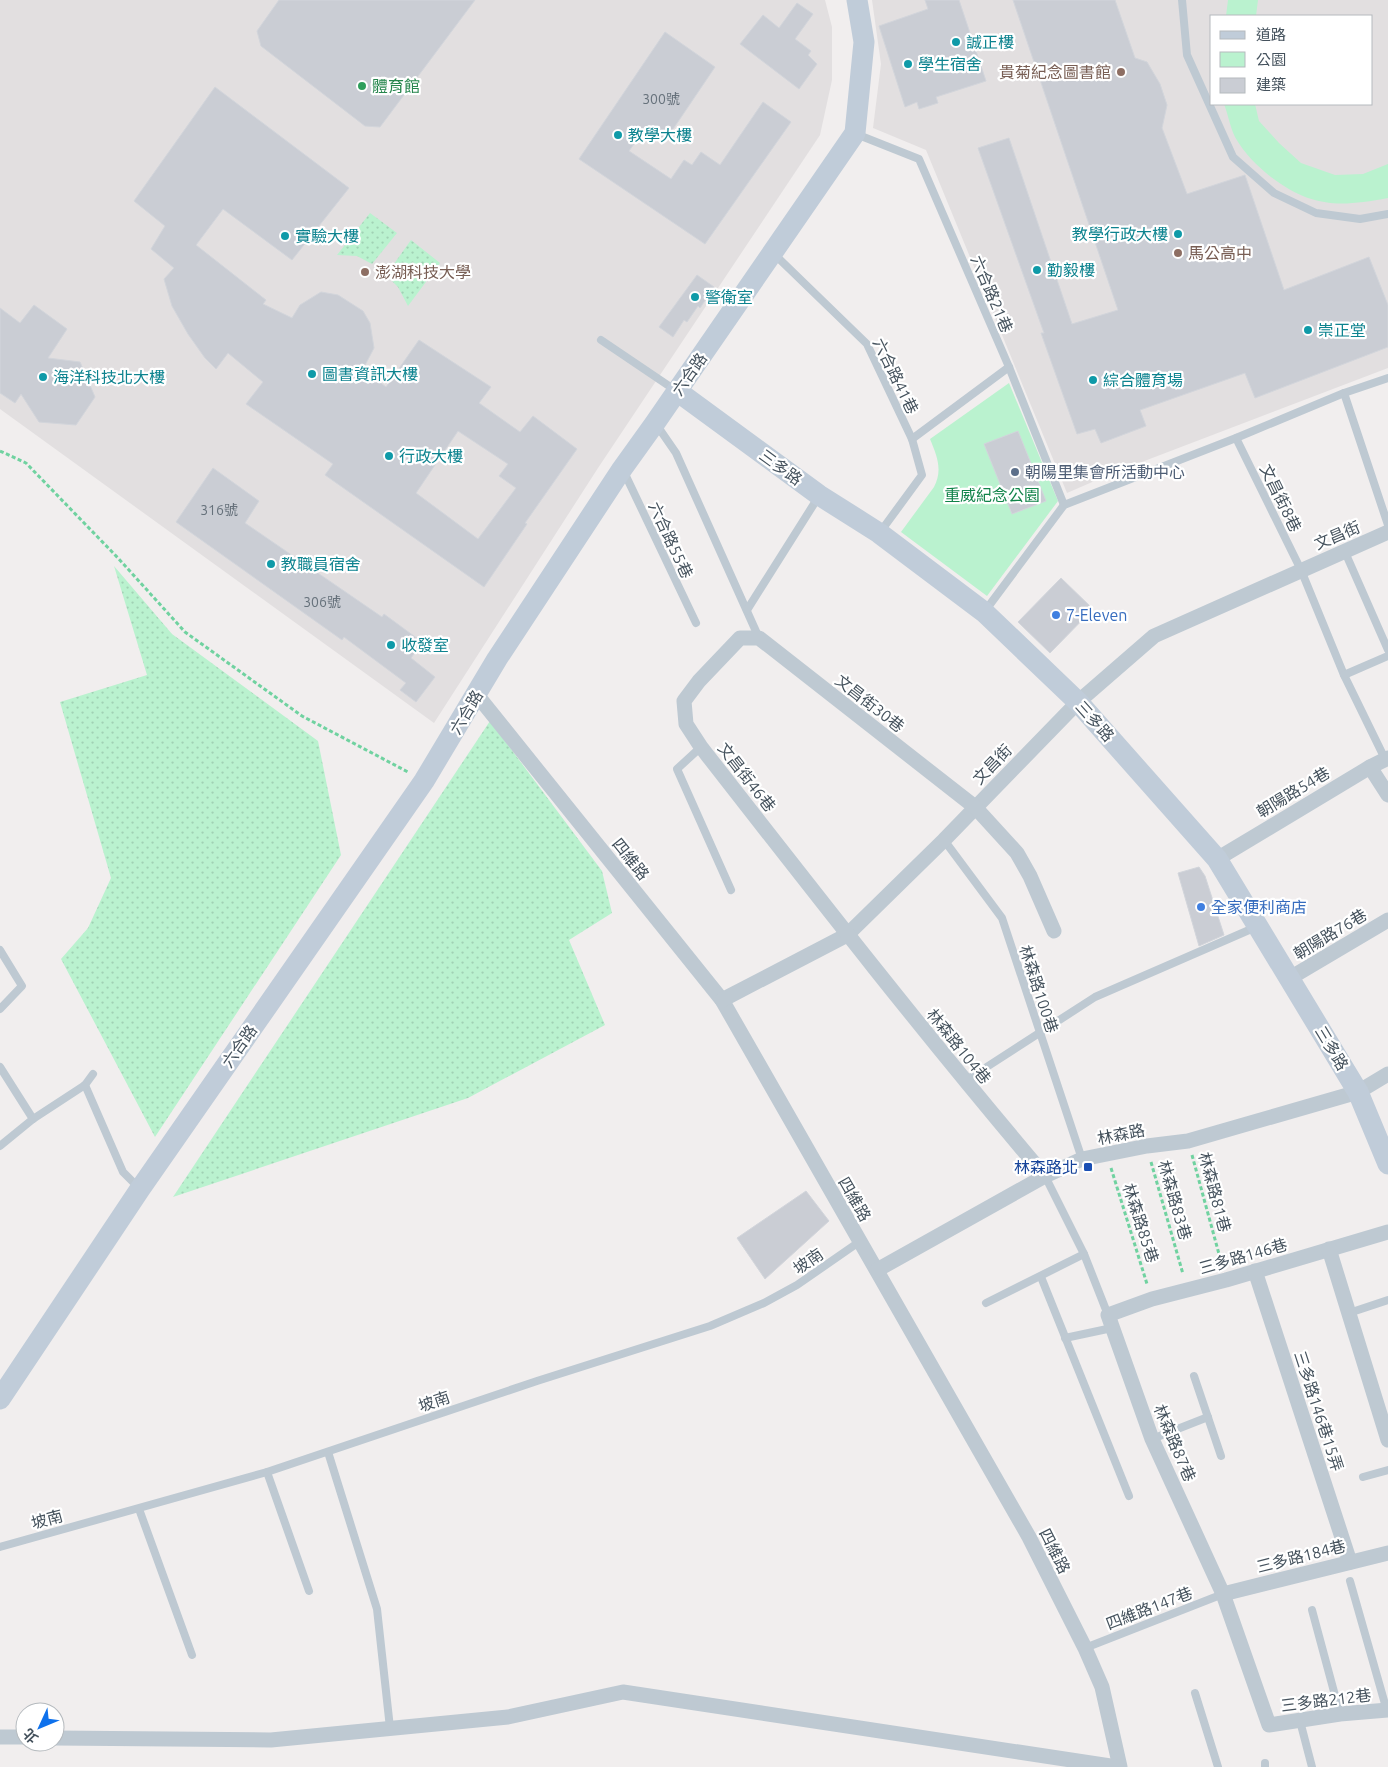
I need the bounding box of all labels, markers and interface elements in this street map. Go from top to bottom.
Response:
legend [1210,15,1373,105]
text: 道路 [1256,26,1286,43]
place label: 誠正樓 [966,33,1014,51]
marker: 誠正樓 [950,36,962,48]
text: 公園 [1256,51,1286,68]
place label: 學生宿舍 [918,55,982,73]
marker: 學生宿舍 [902,58,914,70]
place label: 貴菊紀念圖書館 [999,63,1111,81]
marker: 貴菊紀念圖書館 [1115,66,1127,78]
text: 建築 [1256,76,1286,93]
place label: 體育館 [372,77,420,95]
marker: 體育館 [356,80,368,92]
house number: 300號 [642,91,680,107]
place label: 教學大樓 [628,126,692,144]
marker: 教學大樓 [612,129,624,141]
place label: 教學行政大樓 [1072,225,1168,243]
place label: 實驗大樓 [295,227,359,245]
marker: 教學行政大樓 [1172,228,1184,240]
marker: 實驗大樓 [279,230,291,242]
place label: 馬公高中 [1188,244,1252,262]
marker: 馬公高中 [1172,247,1184,259]
street label: 六合路21巷 [968,253,1016,335]
place label: 勤毅樓 [1047,261,1095,279]
place label: 澎湖科技大學 [375,263,471,281]
marker: 勤毅樓 [1031,264,1043,276]
marker: 澎湖科技大學 [359,266,371,278]
place label: 警衛室 [705,288,753,306]
marker: 警衛室 [689,291,701,303]
place label: 崇正堂 [1318,321,1366,339]
marker: 崇正堂 [1302,324,1314,336]
street label: 六合路41巷 [870,335,922,417]
street label: 六合路 [668,349,710,399]
place label: 圖書資訊大樓 [322,365,418,383]
place label: 海洋科技北大樓 [53,368,165,386]
marker: 圖書資訊大樓 [306,368,318,380]
marker: 海洋科技北大樓 [37,371,49,383]
place label: 綜合體育場 [1103,371,1183,389]
marker: 綜合體育場 [1087,374,1099,386]
street label: 三多路 [756,446,806,488]
place label: 行政大樓 [399,447,463,465]
marker: 行政大樓 [383,450,395,462]
street label: 文昌街8巷 [1257,461,1305,535]
place label: 朝陽里集會所活動中心 [1025,463,1185,481]
marker: 朝陽里集會所活動中心 [1009,466,1021,478]
park label: 重威紀念公園 [944,486,1040,504]
street label: 六合路55巷 [646,499,696,581]
house number: 316號 [200,502,238,518]
street label: 文昌街 [1311,517,1363,553]
place label: 教職員宿舍 [281,555,361,573]
marker: 教職員宿舍 [265,558,277,570]
house number: 306號 [303,594,341,610]
place label: 7-Eleven [1066,606,1127,624]
marker: 7-Eleven [1050,609,1062,621]
place label: 收發室 [401,636,449,654]
marker: 收發室 [385,639,397,651]
street label: 文昌街30巷 [832,671,908,735]
street label: 六合路 [446,687,486,737]
street label: 三多路 [1072,697,1118,745]
street label: 文昌街46巷 [715,739,779,815]
street label: 文昌街 [969,740,1015,788]
street label: 朝陽路54巷 [1253,763,1333,821]
street label: 四維路 [609,835,653,883]
place label: 全家便利商店 [1211,898,1307,916]
marker: 全家便利商店 [1195,901,1207,913]
street label: 朝陽路76巷 [1290,905,1370,963]
street label: 林森路100巷 [1016,943,1062,1035]
street label: 林森路104巷 [923,1005,995,1087]
street label: 六合路 [218,1021,260,1071]
street label: 三多路 [1312,1023,1352,1073]
street label: 林森路 [1096,1121,1146,1147]
street label: 林森路81巷 [1196,1150,1234,1234]
place label: 林森路北 [1014,1158,1078,1176]
street label: 林森路83巷 [1155,1158,1195,1242]
marker: 林森路北 [1082,1161,1094,1173]
street label: 四維路 [835,1174,875,1224]
street label: 林森路85巷 [1120,1181,1162,1265]
street label: 三多路146巷 [1197,1235,1289,1277]
street label: 坡南 [790,1244,826,1278]
street label: 三多路146巷15弄 [1291,1349,1347,1473]
street label: 坡南 [416,1387,452,1415]
street label: 林森路87巷 [1151,1402,1199,1484]
street label: 坡南 [29,1506,65,1532]
street label: 四維路 [1036,1526,1074,1576]
street label: 三多路184巷 [1255,1536,1347,1576]
street label: 四維路147巷 [1103,1583,1195,1633]
street label: 三多路212巷 [1280,1686,1372,1714]
north arrow [15,1702,65,1752]
text: 北 [20,1725,41,1747]

